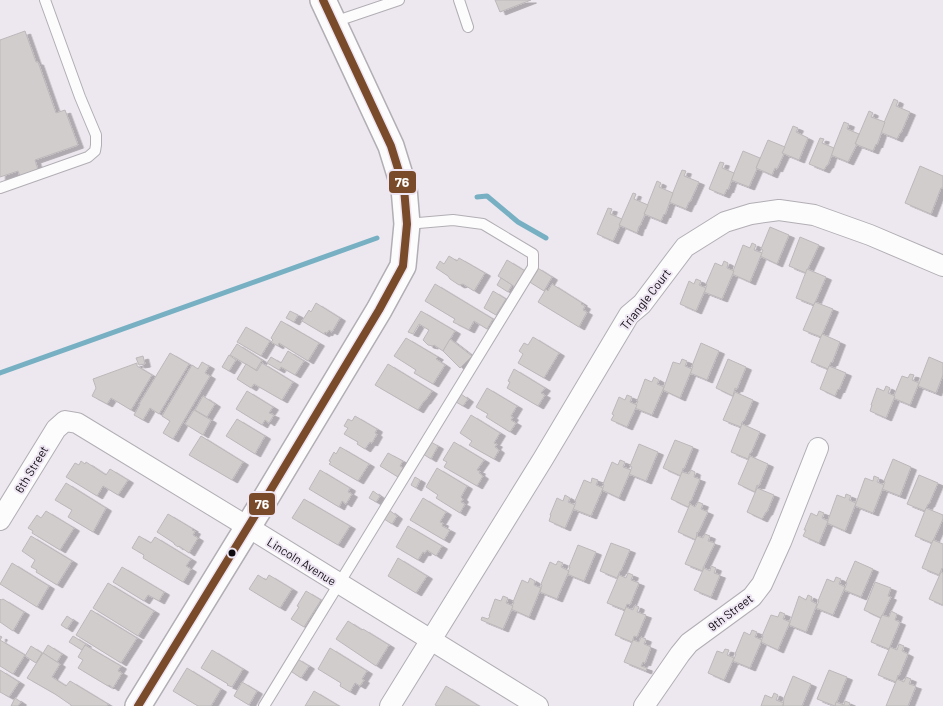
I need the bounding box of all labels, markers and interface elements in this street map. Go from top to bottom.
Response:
line badge: 76 [388,170,417,194]
text: 76 [395,173,410,190]
street label: Triangle Court [617,266,673,332]
street label: 6th Street [12,443,50,495]
line badge: 76 [248,492,276,516]
text: 76 [255,495,270,512]
street label: Lincoln Avenue [265,534,339,588]
unlabelled marker [227,548,237,558]
street label: 9th Street [705,591,755,633]

